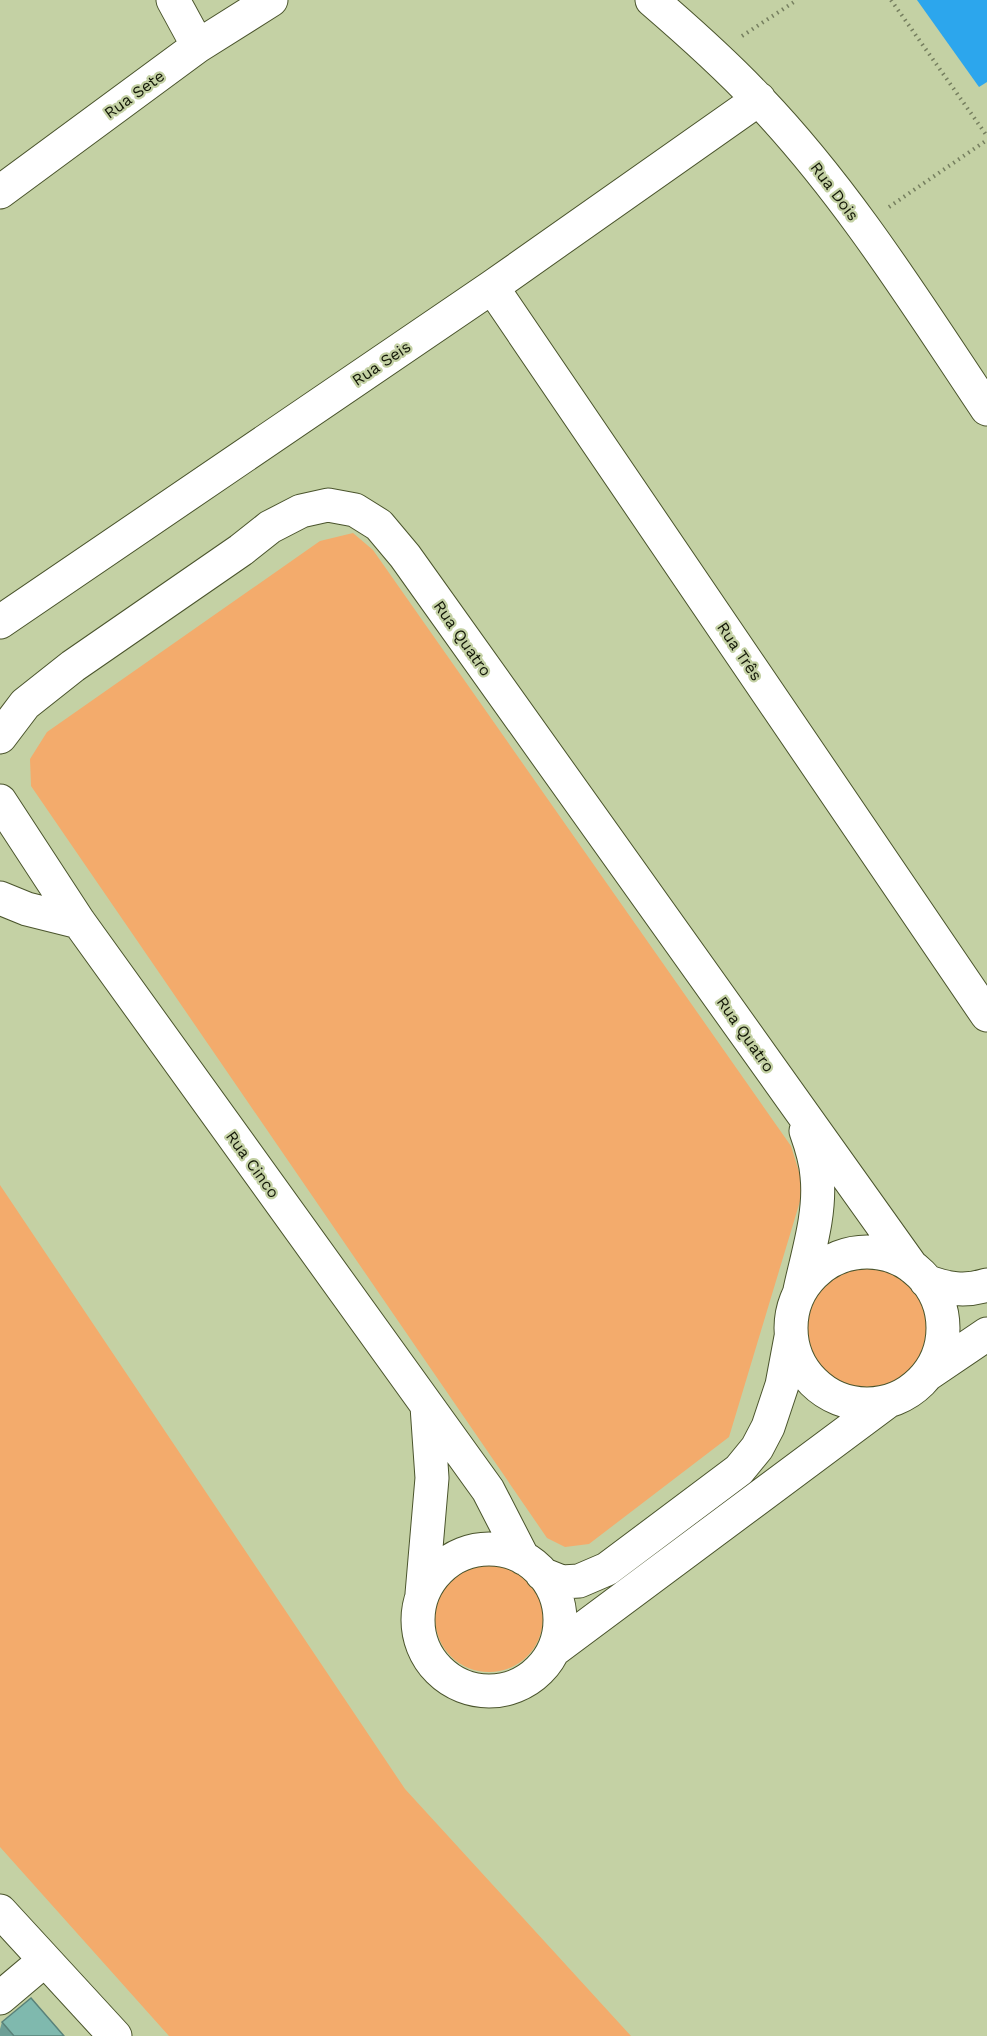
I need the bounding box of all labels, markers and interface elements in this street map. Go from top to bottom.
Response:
street label: Rua Sete [101,66,168,123]
street label: Rua Dois [806,158,863,224]
street label: Rua Seis [348,337,414,390]
street label: Rua Quatro [430,597,496,680]
street label: Rua Três [713,618,766,684]
street label: Rua Quatro [713,993,779,1076]
street label: Rua Cinco [222,1127,283,1202]

